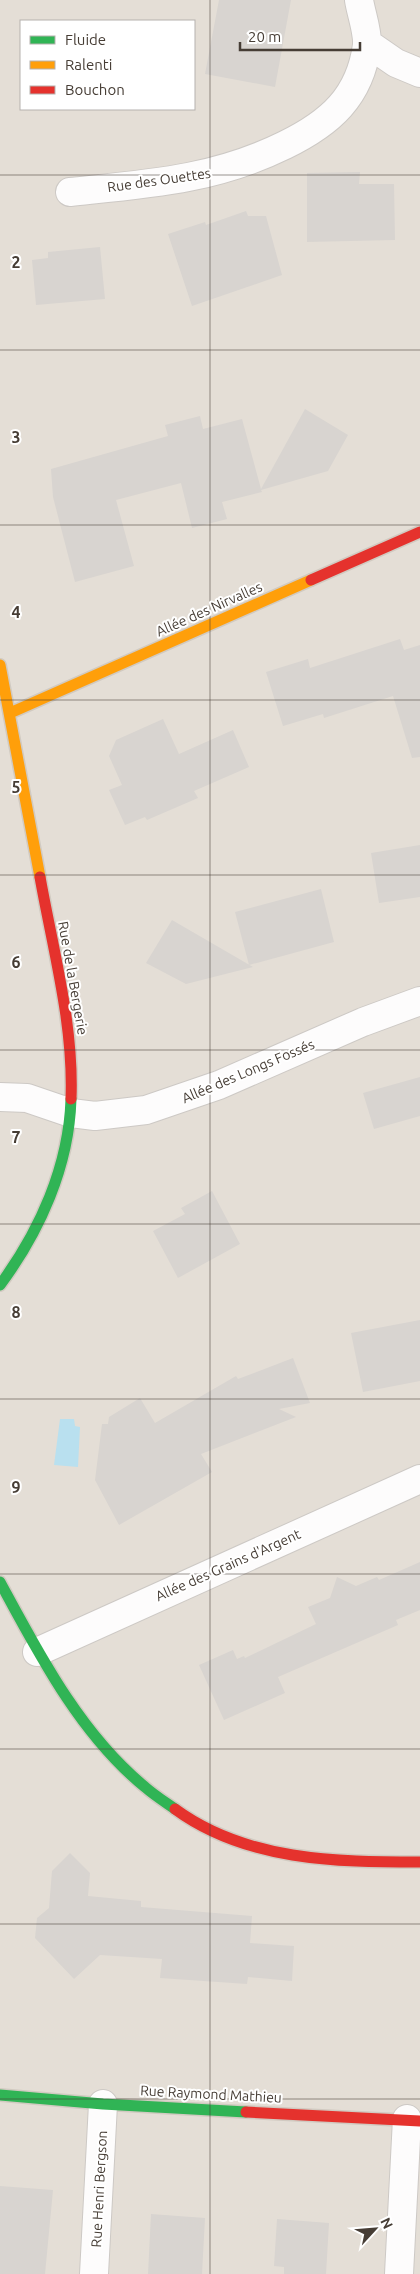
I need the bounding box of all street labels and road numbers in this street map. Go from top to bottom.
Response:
street label: Rue des Ouettes [106,165,212,195]
street label: Allée des Nirvalles [153,578,265,640]
street label: Rue de la Bergerie [55,920,91,1036]
street label: Allée des Longs Fossés [179,1036,317,1106]
street label: Allée des Grains d'Argent [153,1526,303,1604]
street label: Rue Raymond Mathieu [140,2082,282,2106]
street label: Rue Henri Bergson [88,2130,110,2248]

